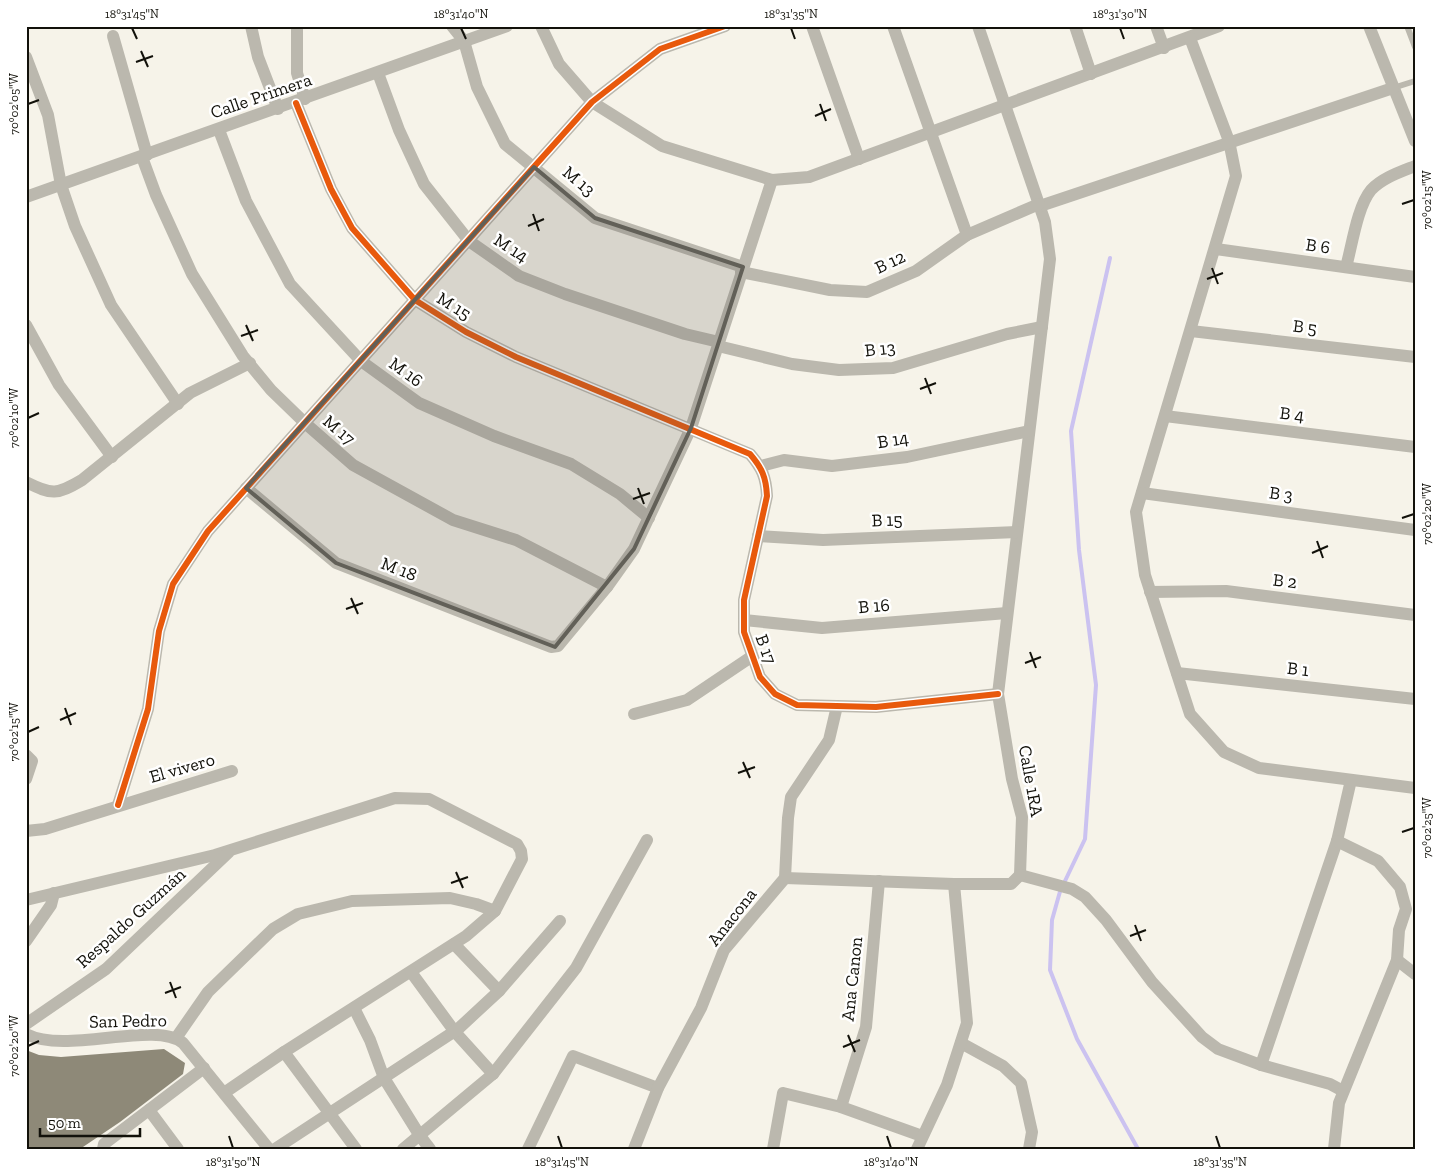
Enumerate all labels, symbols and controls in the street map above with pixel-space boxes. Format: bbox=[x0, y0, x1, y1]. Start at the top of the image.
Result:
text: 18°31'45"N bbox=[105, 7, 159, 21]
text: 18°31'40"N bbox=[434, 7, 488, 21]
text: 18°31'35"N bbox=[764, 7, 818, 21]
text: 18°31'30"N bbox=[1093, 7, 1147, 21]
street label: Calle Primera bbox=[207, 68, 315, 124]
text: 70°02'05"W bbox=[7, 73, 21, 135]
street label: M 13 bbox=[558, 161, 600, 201]
text: 70°02'15"W bbox=[1420, 170, 1434, 230]
street label: M 14 bbox=[490, 229, 533, 267]
street label: B 6 bbox=[1304, 233, 1332, 259]
street label: B 12 bbox=[871, 245, 909, 279]
street label: M 15 bbox=[433, 287, 475, 325]
street label: B 5 bbox=[1292, 315, 1318, 339]
street label: B 13 bbox=[864, 336, 897, 362]
street label: M 16 bbox=[385, 352, 427, 392]
text: 70°02'10"W bbox=[7, 387, 21, 448]
street label: B 4 bbox=[1278, 402, 1306, 426]
street label: M 17 bbox=[319, 410, 360, 450]
street label: B 14 bbox=[876, 427, 910, 453]
street label: B 3 bbox=[1268, 481, 1294, 507]
text: 70°02'20"W bbox=[1420, 482, 1434, 545]
street label: B 15 bbox=[871, 508, 903, 532]
street label: M 18 bbox=[378, 552, 420, 586]
street label: B 2 bbox=[1272, 569, 1298, 593]
street label: B 16 bbox=[857, 594, 891, 618]
street label: B 17 bbox=[751, 631, 782, 667]
street label: B 1 bbox=[1286, 657, 1310, 681]
text: 70°02'15"W bbox=[7, 702, 21, 762]
street label: Calle 1RA bbox=[1014, 744, 1048, 819]
street label: El vivero bbox=[147, 748, 217, 788]
text: 70°02'25"W bbox=[1420, 797, 1434, 858]
street label: Respaldo Guzmán bbox=[72, 863, 191, 973]
street label: Anacona bbox=[703, 883, 762, 950]
street label: Ana Canon bbox=[837, 935, 867, 1022]
street label: San Pedro bbox=[89, 1009, 167, 1033]
text: 70°02'20"W bbox=[7, 1014, 21, 1077]
scale bar bbox=[40, 1105, 140, 1137]
text: 50 m bbox=[48, 1114, 81, 1132]
text: 18°31'50"N bbox=[206, 1155, 260, 1169]
text: 18°31'45"N bbox=[535, 1155, 589, 1169]
text: 18°31'40"N bbox=[864, 1155, 918, 1169]
text: 18°31'35"N bbox=[1193, 1155, 1247, 1169]

